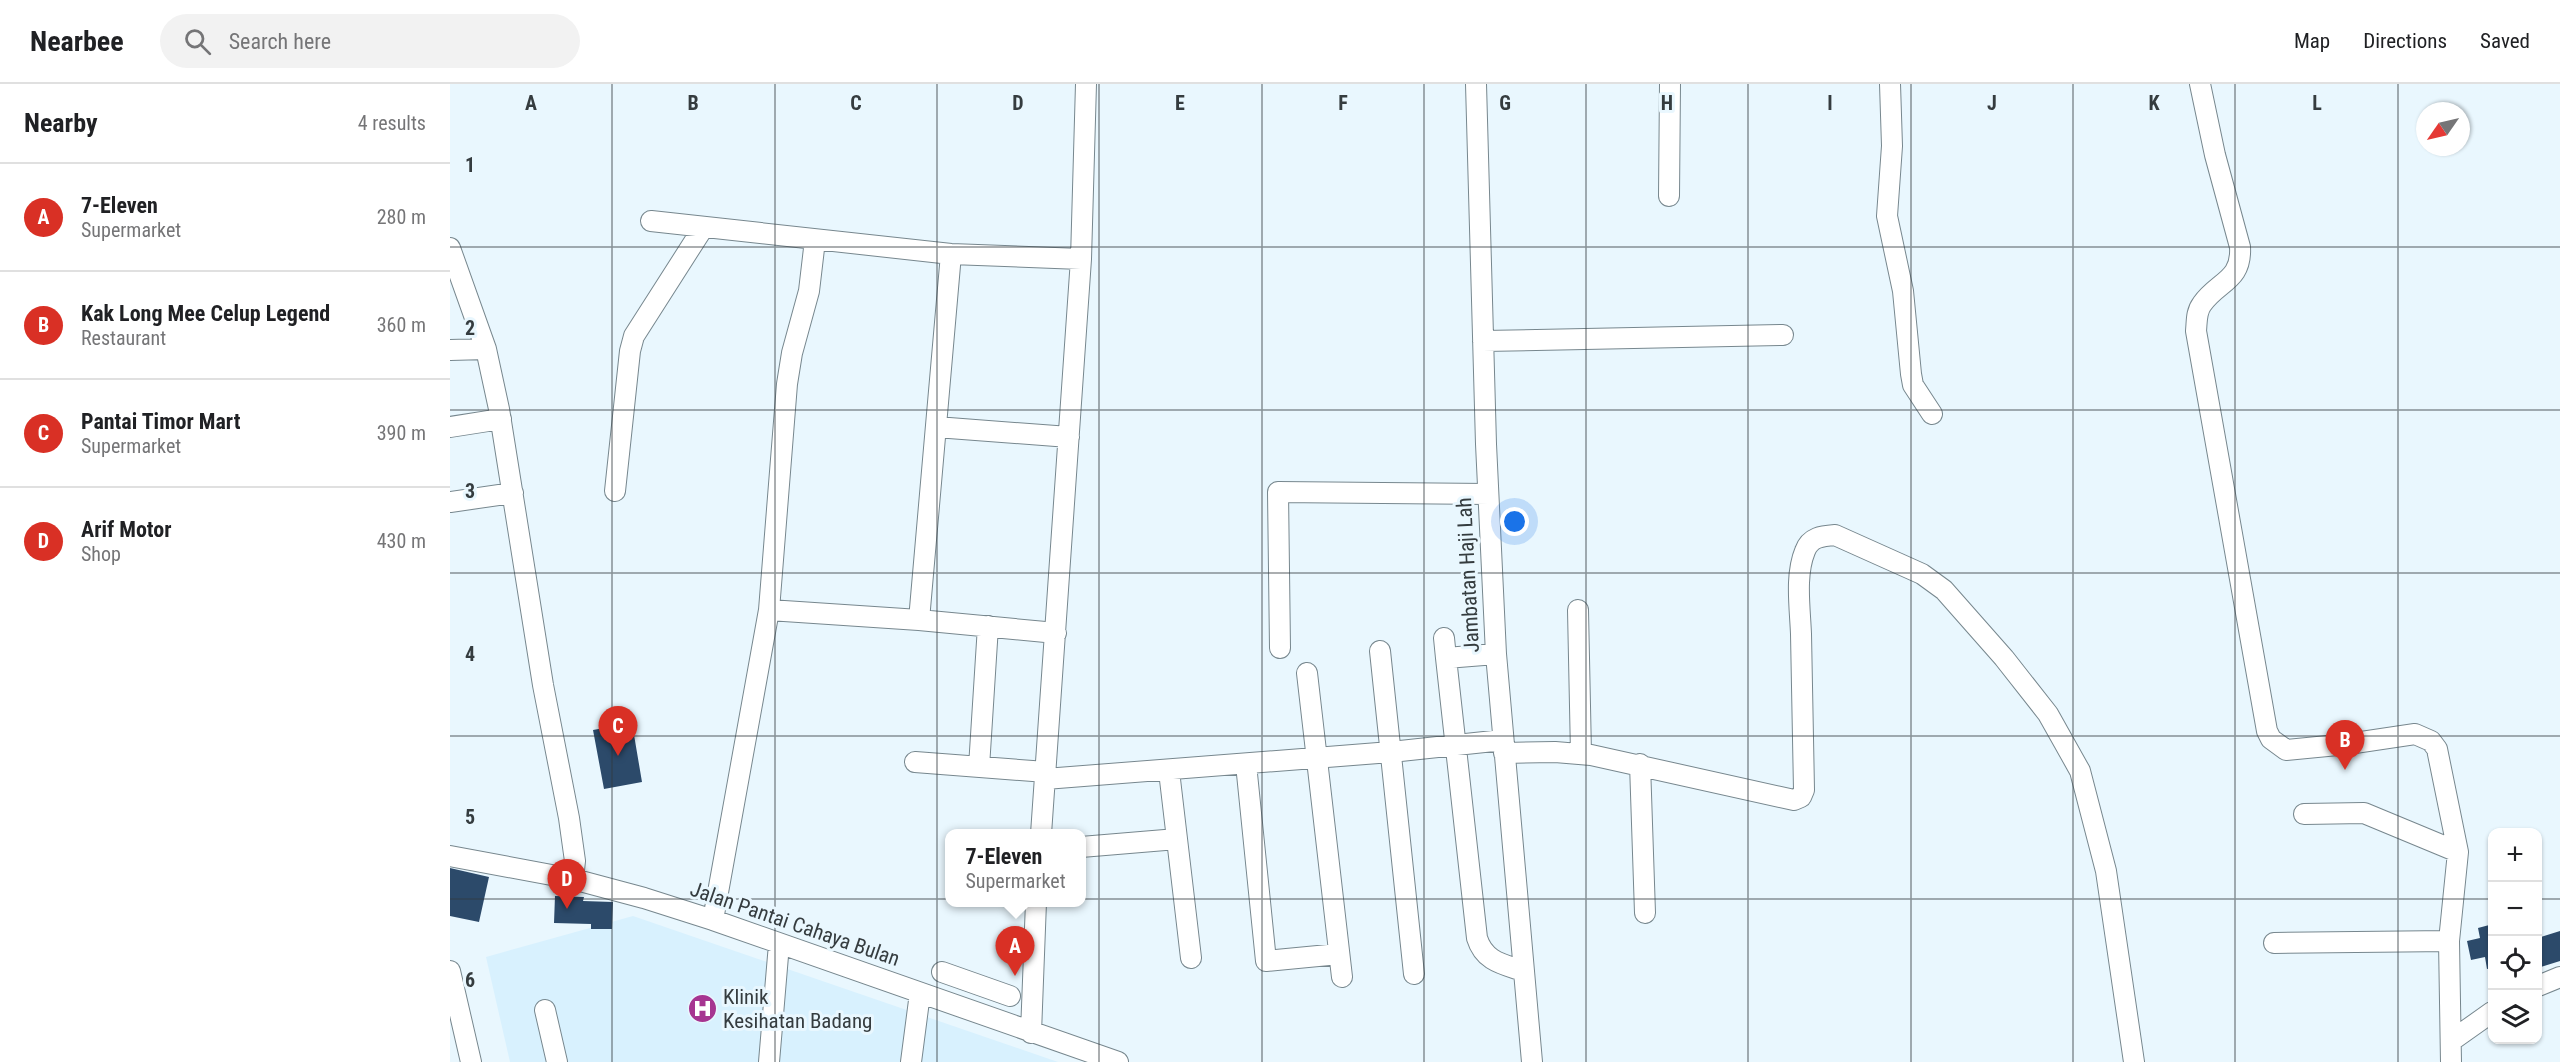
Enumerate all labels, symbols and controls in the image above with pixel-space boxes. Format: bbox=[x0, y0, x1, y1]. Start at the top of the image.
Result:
search box bbox=[160, 14, 580, 68]
text: Nearbee bbox=[30, 25, 124, 58]
icon: search bbox=[181, 25, 214, 58]
text: Search here bbox=[229, 29, 331, 54]
text: Map bbox=[2294, 29, 2330, 53]
text: Directions bbox=[2363, 29, 2447, 53]
text: Saved bbox=[2480, 29, 2530, 53]
text: A bbox=[525, 91, 537, 115]
text: B bbox=[687, 91, 699, 115]
text: C bbox=[850, 91, 862, 115]
text: D bbox=[1012, 91, 1024, 115]
text: E bbox=[1175, 91, 1185, 115]
text: F bbox=[1338, 91, 1348, 115]
text: G bbox=[1499, 91, 1511, 115]
text: H bbox=[1661, 91, 1673, 115]
text: I bbox=[1827, 91, 1833, 115]
text: J bbox=[1987, 91, 1997, 115]
text: K bbox=[2148, 91, 2160, 115]
text: L bbox=[2312, 91, 2322, 115]
north arrow bbox=[2416, 102, 2470, 156]
text: Nearby bbox=[24, 108, 98, 138]
text: 4 results bbox=[358, 111, 426, 135]
text: 1 bbox=[465, 153, 475, 177]
text: 7-Eleven bbox=[81, 193, 158, 218]
text: A bbox=[38, 205, 49, 229]
text: 280 m bbox=[377, 205, 426, 229]
text: Supermarket bbox=[81, 218, 181, 242]
text: Kak Long Mee Celup Legend bbox=[81, 301, 330, 326]
text: B bbox=[38, 313, 49, 337]
text: 360 m bbox=[377, 313, 426, 337]
text: 2 bbox=[465, 316, 475, 340]
text: Restaurant bbox=[81, 326, 166, 350]
text: Pantai Timor Mart bbox=[81, 409, 240, 434]
text: C bbox=[38, 421, 49, 445]
text: 390 m bbox=[377, 421, 426, 445]
text: Supermarket bbox=[81, 434, 181, 458]
text: 3 bbox=[465, 479, 475, 503]
street label: Jambatan Haji Lah bbox=[1452, 497, 1484, 653]
your location bbox=[1500, 507, 1529, 536]
text: Arif Motor bbox=[81, 517, 172, 542]
text: D bbox=[38, 529, 49, 553]
text: 430 m bbox=[377, 529, 426, 553]
text: Shop bbox=[81, 542, 121, 566]
text: 4 bbox=[465, 642, 475, 666]
pin: C bbox=[598, 706, 638, 756]
pin: B bbox=[2326, 720, 2364, 770]
text: 5 bbox=[465, 805, 475, 829]
map controls bbox=[2488, 828, 2542, 1044]
button: + bbox=[2488, 828, 2542, 882]
popup bbox=[945, 829, 1086, 907]
text: 7-Eleven bbox=[965, 844, 1042, 869]
pin: D bbox=[548, 860, 586, 909]
text: Supermarket bbox=[965, 869, 1066, 893]
street label: Jalan Pantai Cahaya Bulan bbox=[687, 877, 903, 971]
button: − bbox=[2488, 882, 2542, 936]
pin: A bbox=[996, 926, 1034, 976]
button: locate bbox=[2488, 936, 2542, 990]
text: 6 bbox=[465, 968, 475, 992]
place label: Klinik Kesihatan Badang bbox=[723, 985, 872, 1033]
button: layers bbox=[2488, 990, 2542, 1044]
hospital icon: Klinik Kesihatan Badang bbox=[686, 993, 718, 1025]

